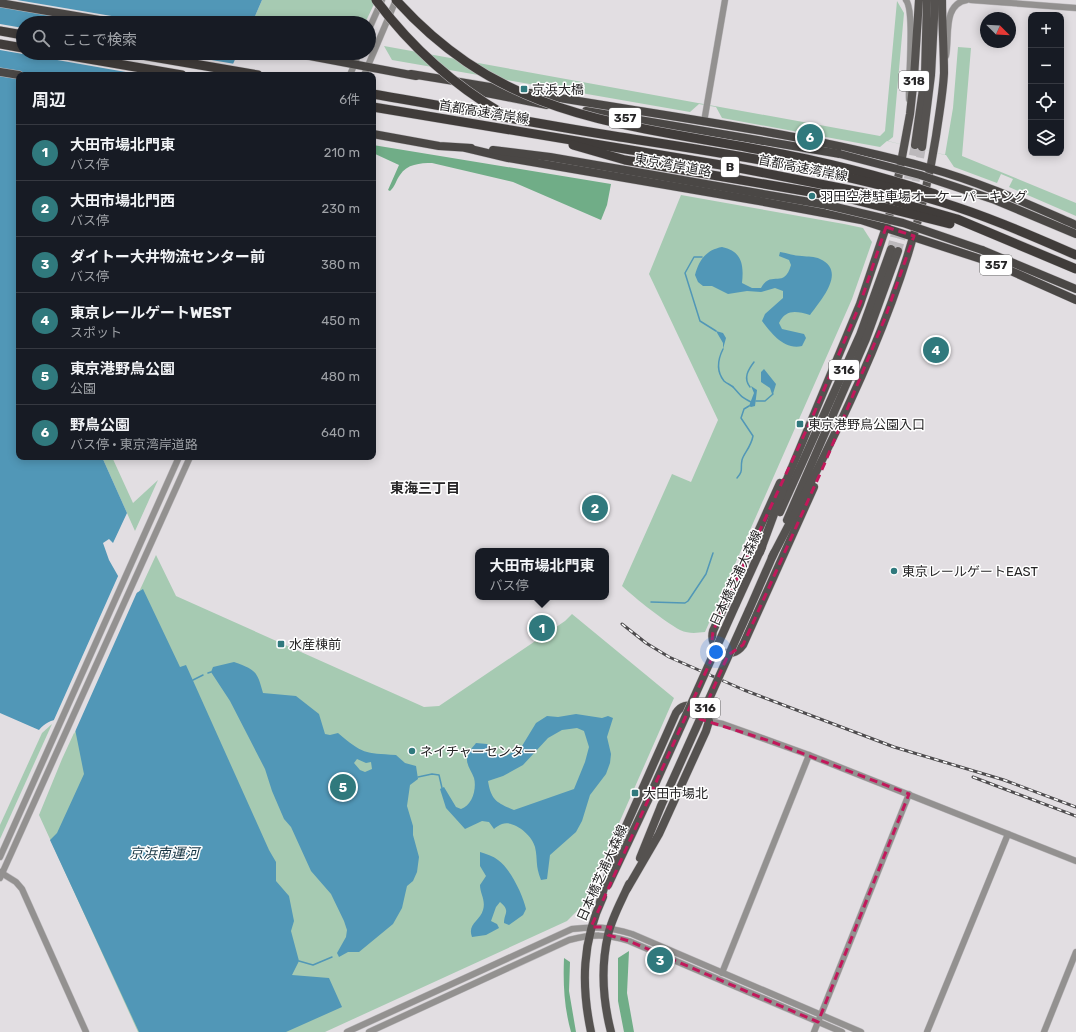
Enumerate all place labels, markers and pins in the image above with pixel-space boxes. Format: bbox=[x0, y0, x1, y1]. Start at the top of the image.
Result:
place label: 京浜大橋 bbox=[532, 82, 584, 97]
marker: 京浜大橋 bbox=[519, 84, 529, 94]
pin: 6 bbox=[797, 122, 823, 152]
place label: 羽田空港駐車場オーケーパーキング bbox=[820, 189, 1027, 204]
marker: 羽田空港駐車場オーケーパーキング bbox=[807, 191, 817, 201]
pin: 4 bbox=[923, 335, 949, 365]
place label: 東京港野鳥公園入口 bbox=[808, 417, 925, 432]
marker: 東京港野鳥公園入口 bbox=[795, 419, 805, 429]
pin: 2 bbox=[582, 493, 608, 523]
place label: 東京レールゲートEAST bbox=[902, 564, 1038, 579]
marker: 東京レールゲートEAST bbox=[889, 566, 899, 576]
pin: 1 bbox=[529, 613, 555, 643]
place label: 水産棟前 bbox=[289, 637, 341, 652]
marker: 水産棟前 bbox=[276, 639, 286, 649]
place label: ネイチャーセンター bbox=[420, 744, 537, 759]
marker: ネイチャーセンター bbox=[407, 746, 417, 756]
pin: 5 bbox=[330, 772, 356, 802]
place label: 大田市場北 bbox=[643, 786, 708, 801]
marker: 大田市場北 bbox=[630, 788, 640, 798]
pin: 3 bbox=[647, 945, 673, 975]

